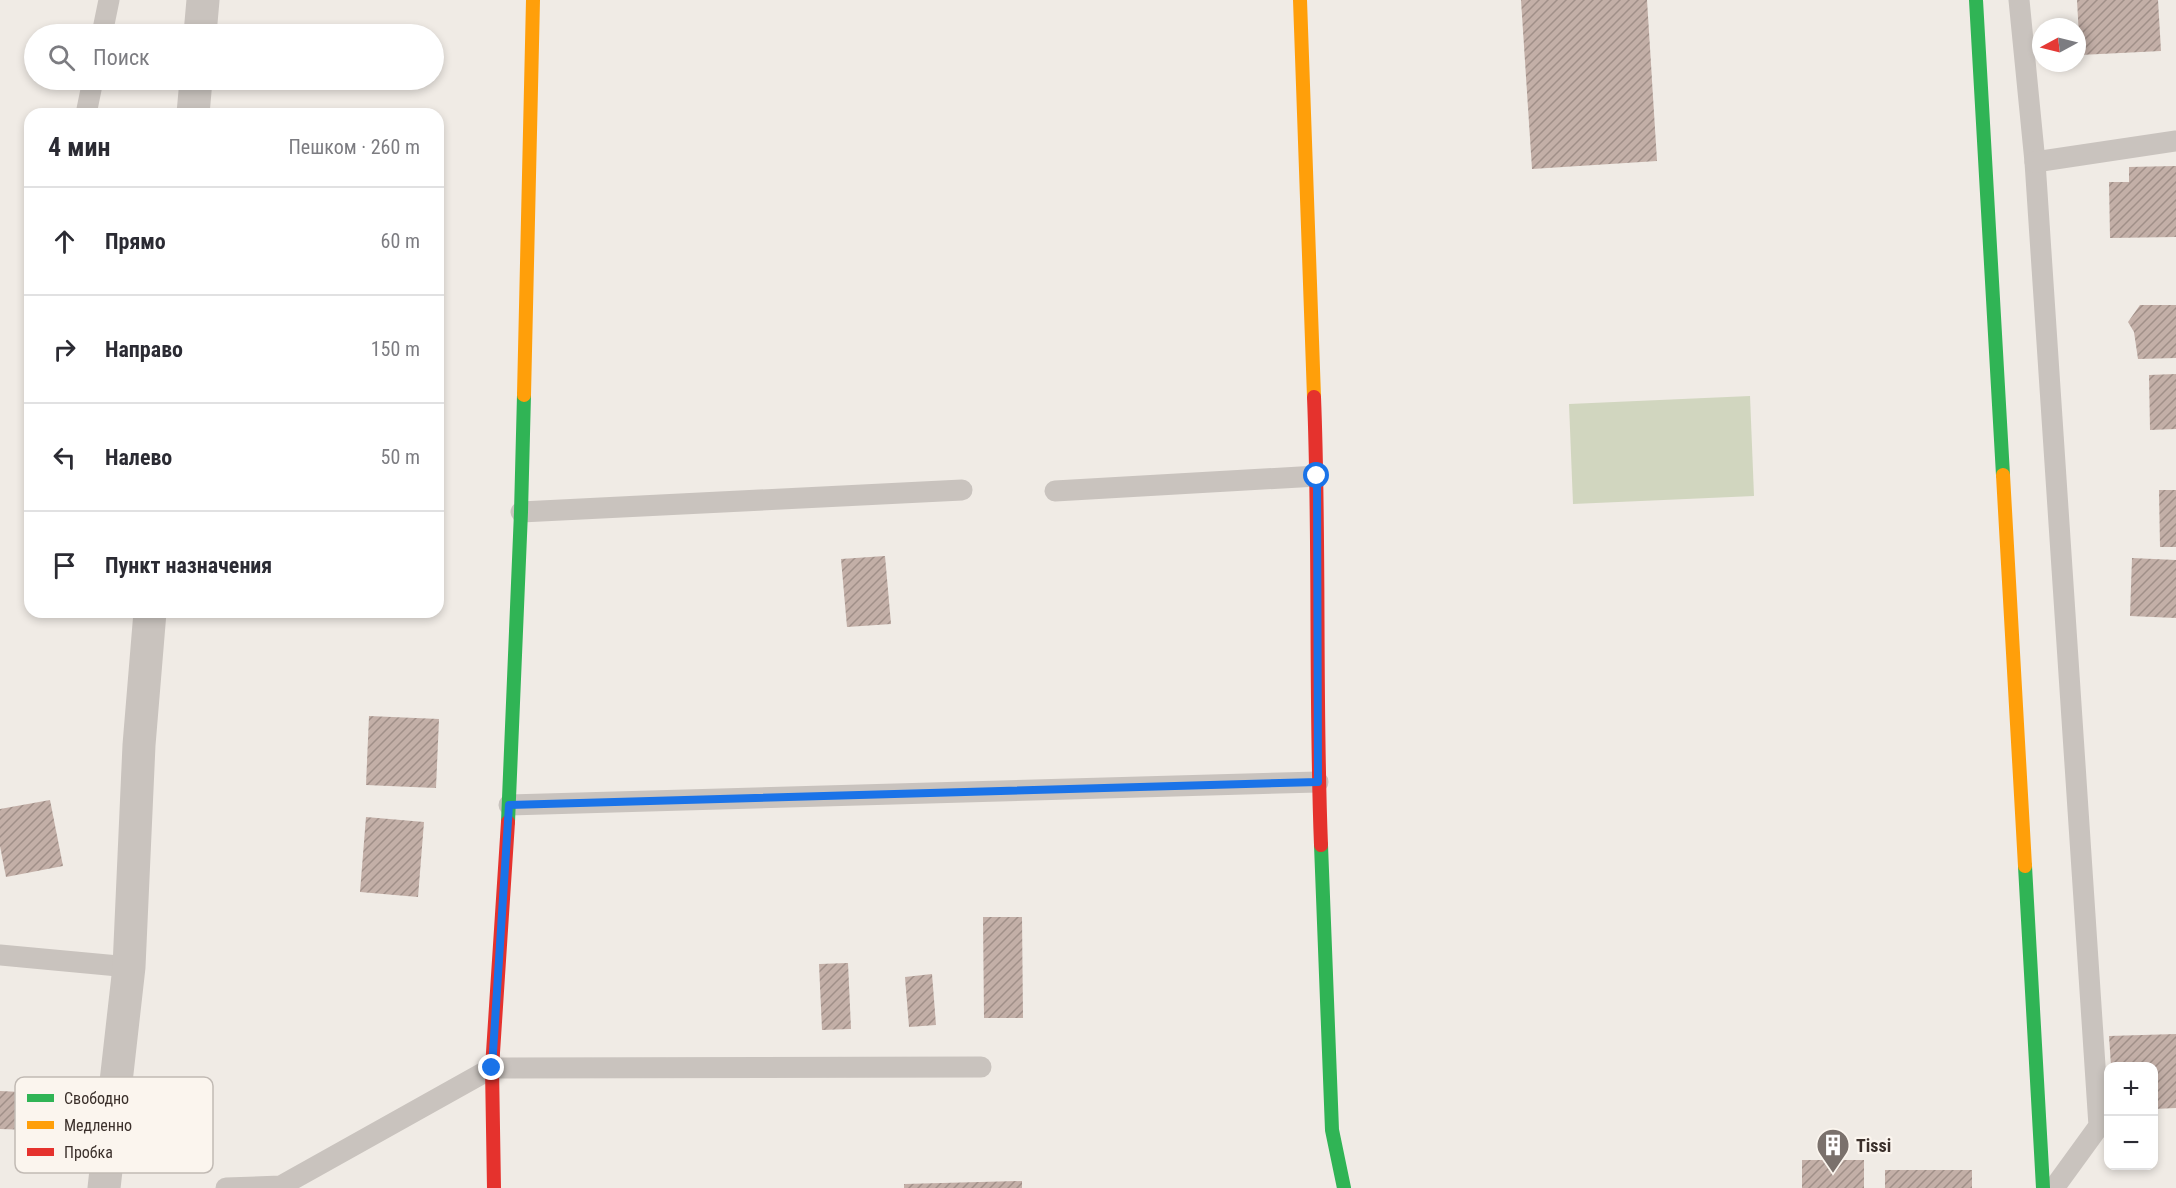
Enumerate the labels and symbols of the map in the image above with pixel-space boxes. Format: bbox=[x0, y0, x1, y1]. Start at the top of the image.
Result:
north arrow bbox=[2032, 18, 2086, 72]
route start bbox=[1303, 462, 1329, 488]
route end bbox=[478, 1054, 504, 1080]
legend bbox=[15, 1077, 213, 1173]
text: Свободно bbox=[64, 1089, 129, 1108]
text: Медленно bbox=[64, 1116, 132, 1135]
building icon: Tissi bbox=[1815, 1127, 1851, 1174]
place label: Tissi bbox=[1856, 1135, 1891, 1156]
text: Пробка bbox=[64, 1143, 113, 1162]

